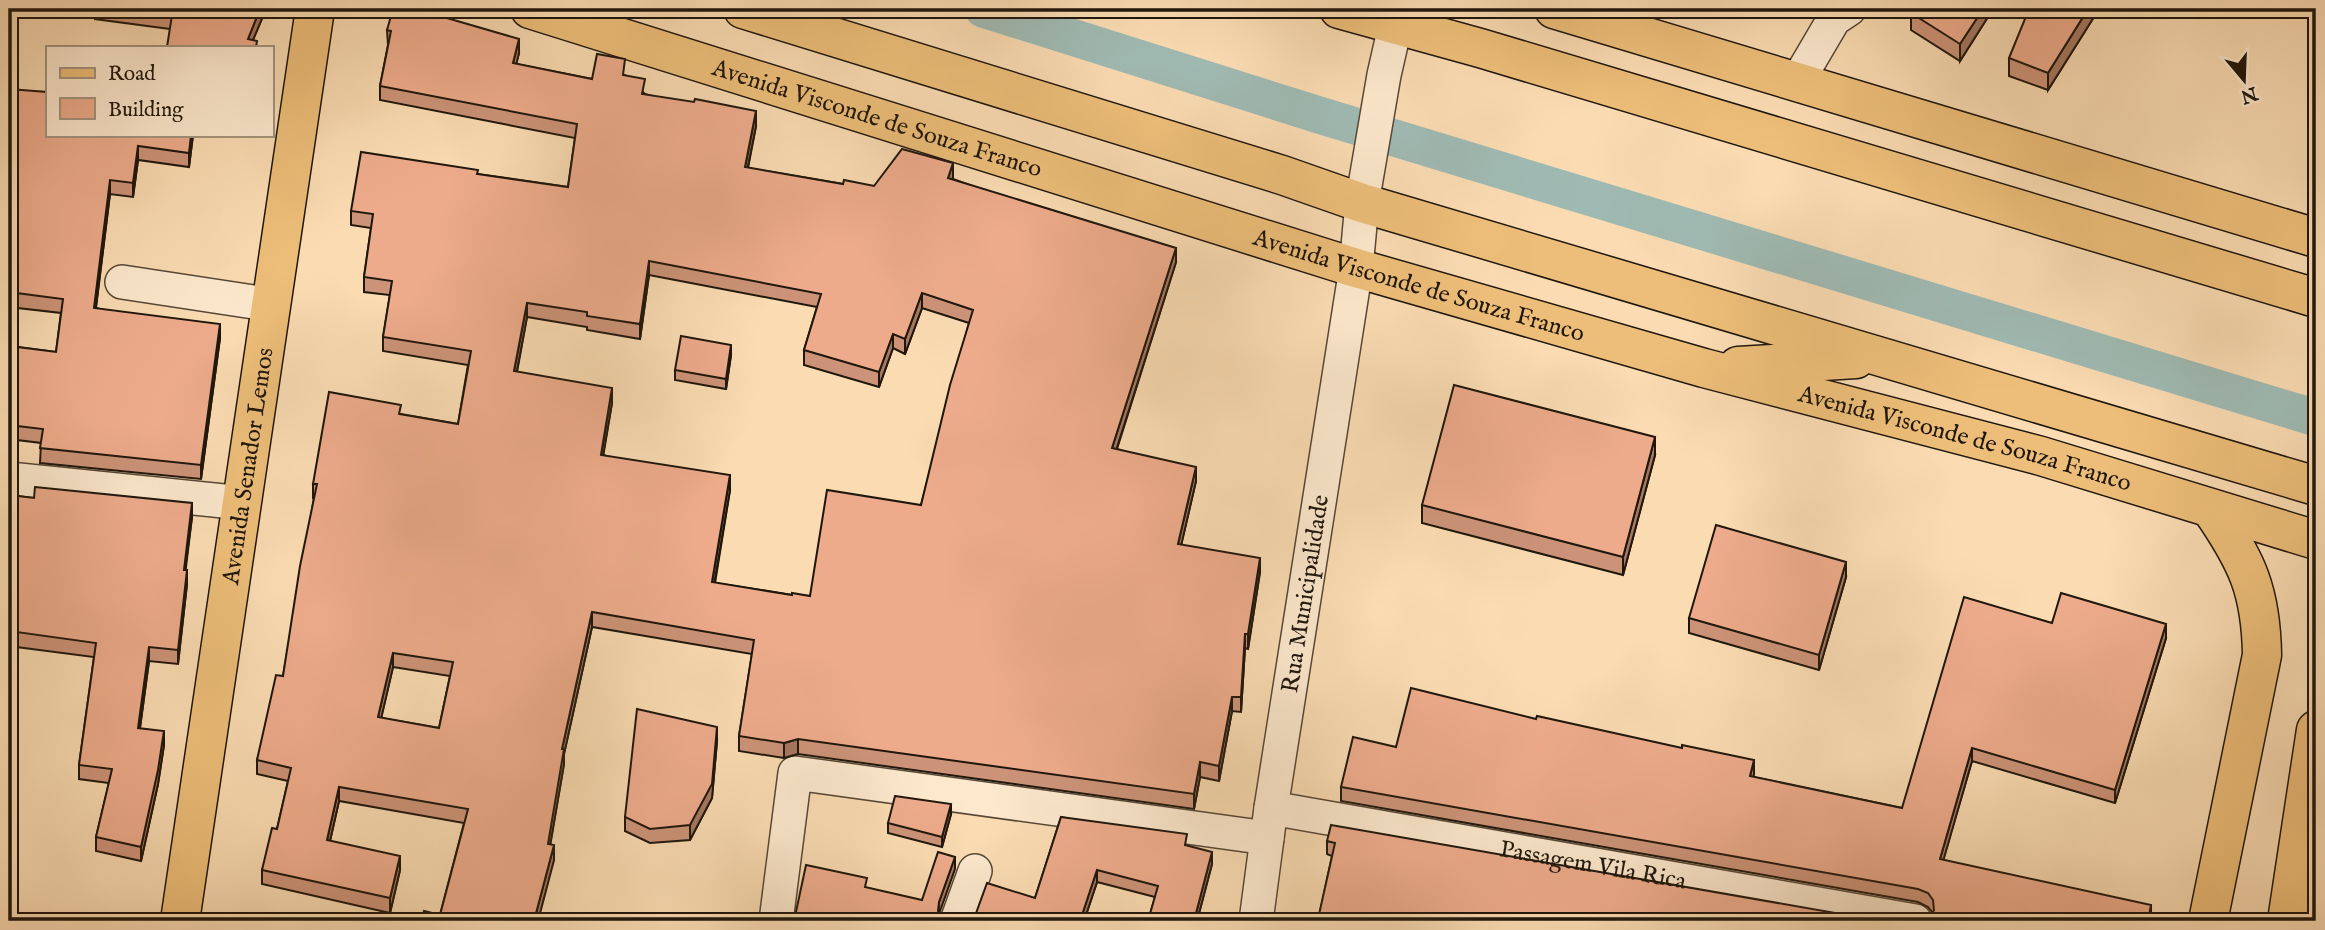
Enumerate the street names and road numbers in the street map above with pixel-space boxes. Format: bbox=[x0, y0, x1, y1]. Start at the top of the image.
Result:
street label: Avenida Visconde de Souza Franco bbox=[707, 53, 1046, 186]
street label: Avenida Visconde de Souza Franco bbox=[1248, 222, 1588, 350]
street label: Avenida Senador Lemos bbox=[216, 346, 282, 588]
street label: Avenida Visconde de Souza Franco bbox=[1794, 379, 2135, 500]
street label: Rua Municipalidade bbox=[1275, 493, 1337, 695]
street label: Passagem Vila Rica bbox=[1497, 834, 1689, 898]

